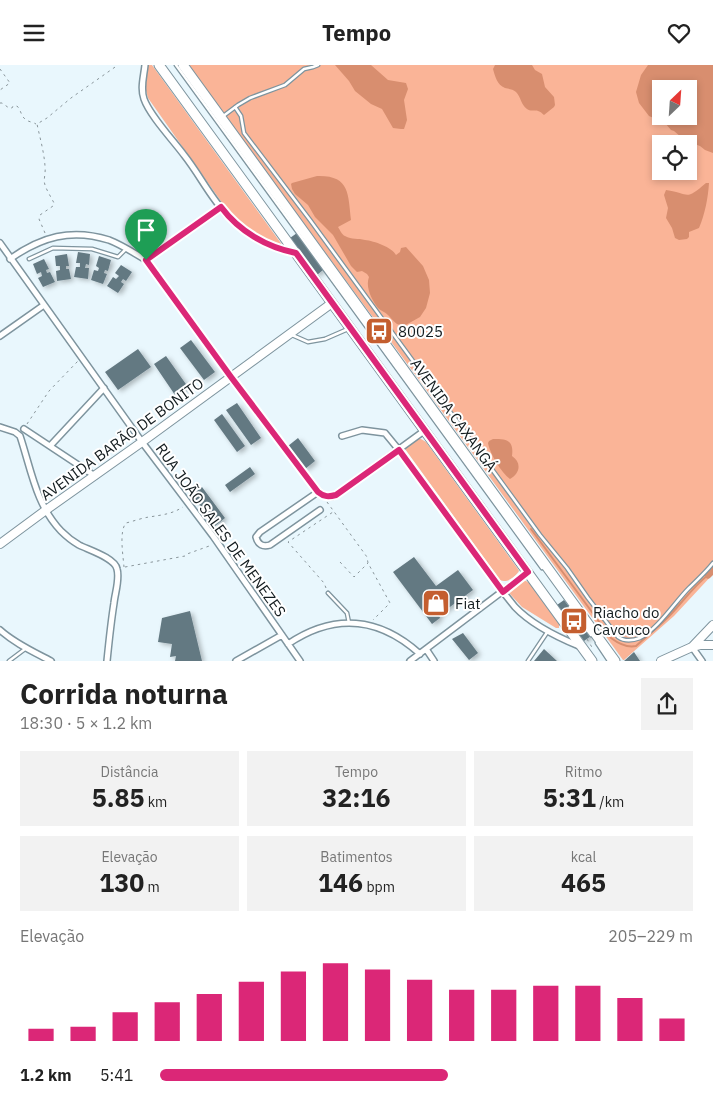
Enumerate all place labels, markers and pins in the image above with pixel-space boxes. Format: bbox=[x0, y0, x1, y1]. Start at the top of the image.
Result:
pin bbox=[125, 209, 167, 260]
bus stop icon: 80025 bbox=[364, 316, 394, 346]
place label: 80025 bbox=[398, 322, 443, 341]
shop icon: Fiat bbox=[421, 588, 451, 618]
place label: Fiat bbox=[455, 594, 480, 613]
place label: Riacho do Cavouco bbox=[593, 603, 659, 639]
bus stop icon: Riacho do Cavouco bbox=[559, 606, 589, 636]

